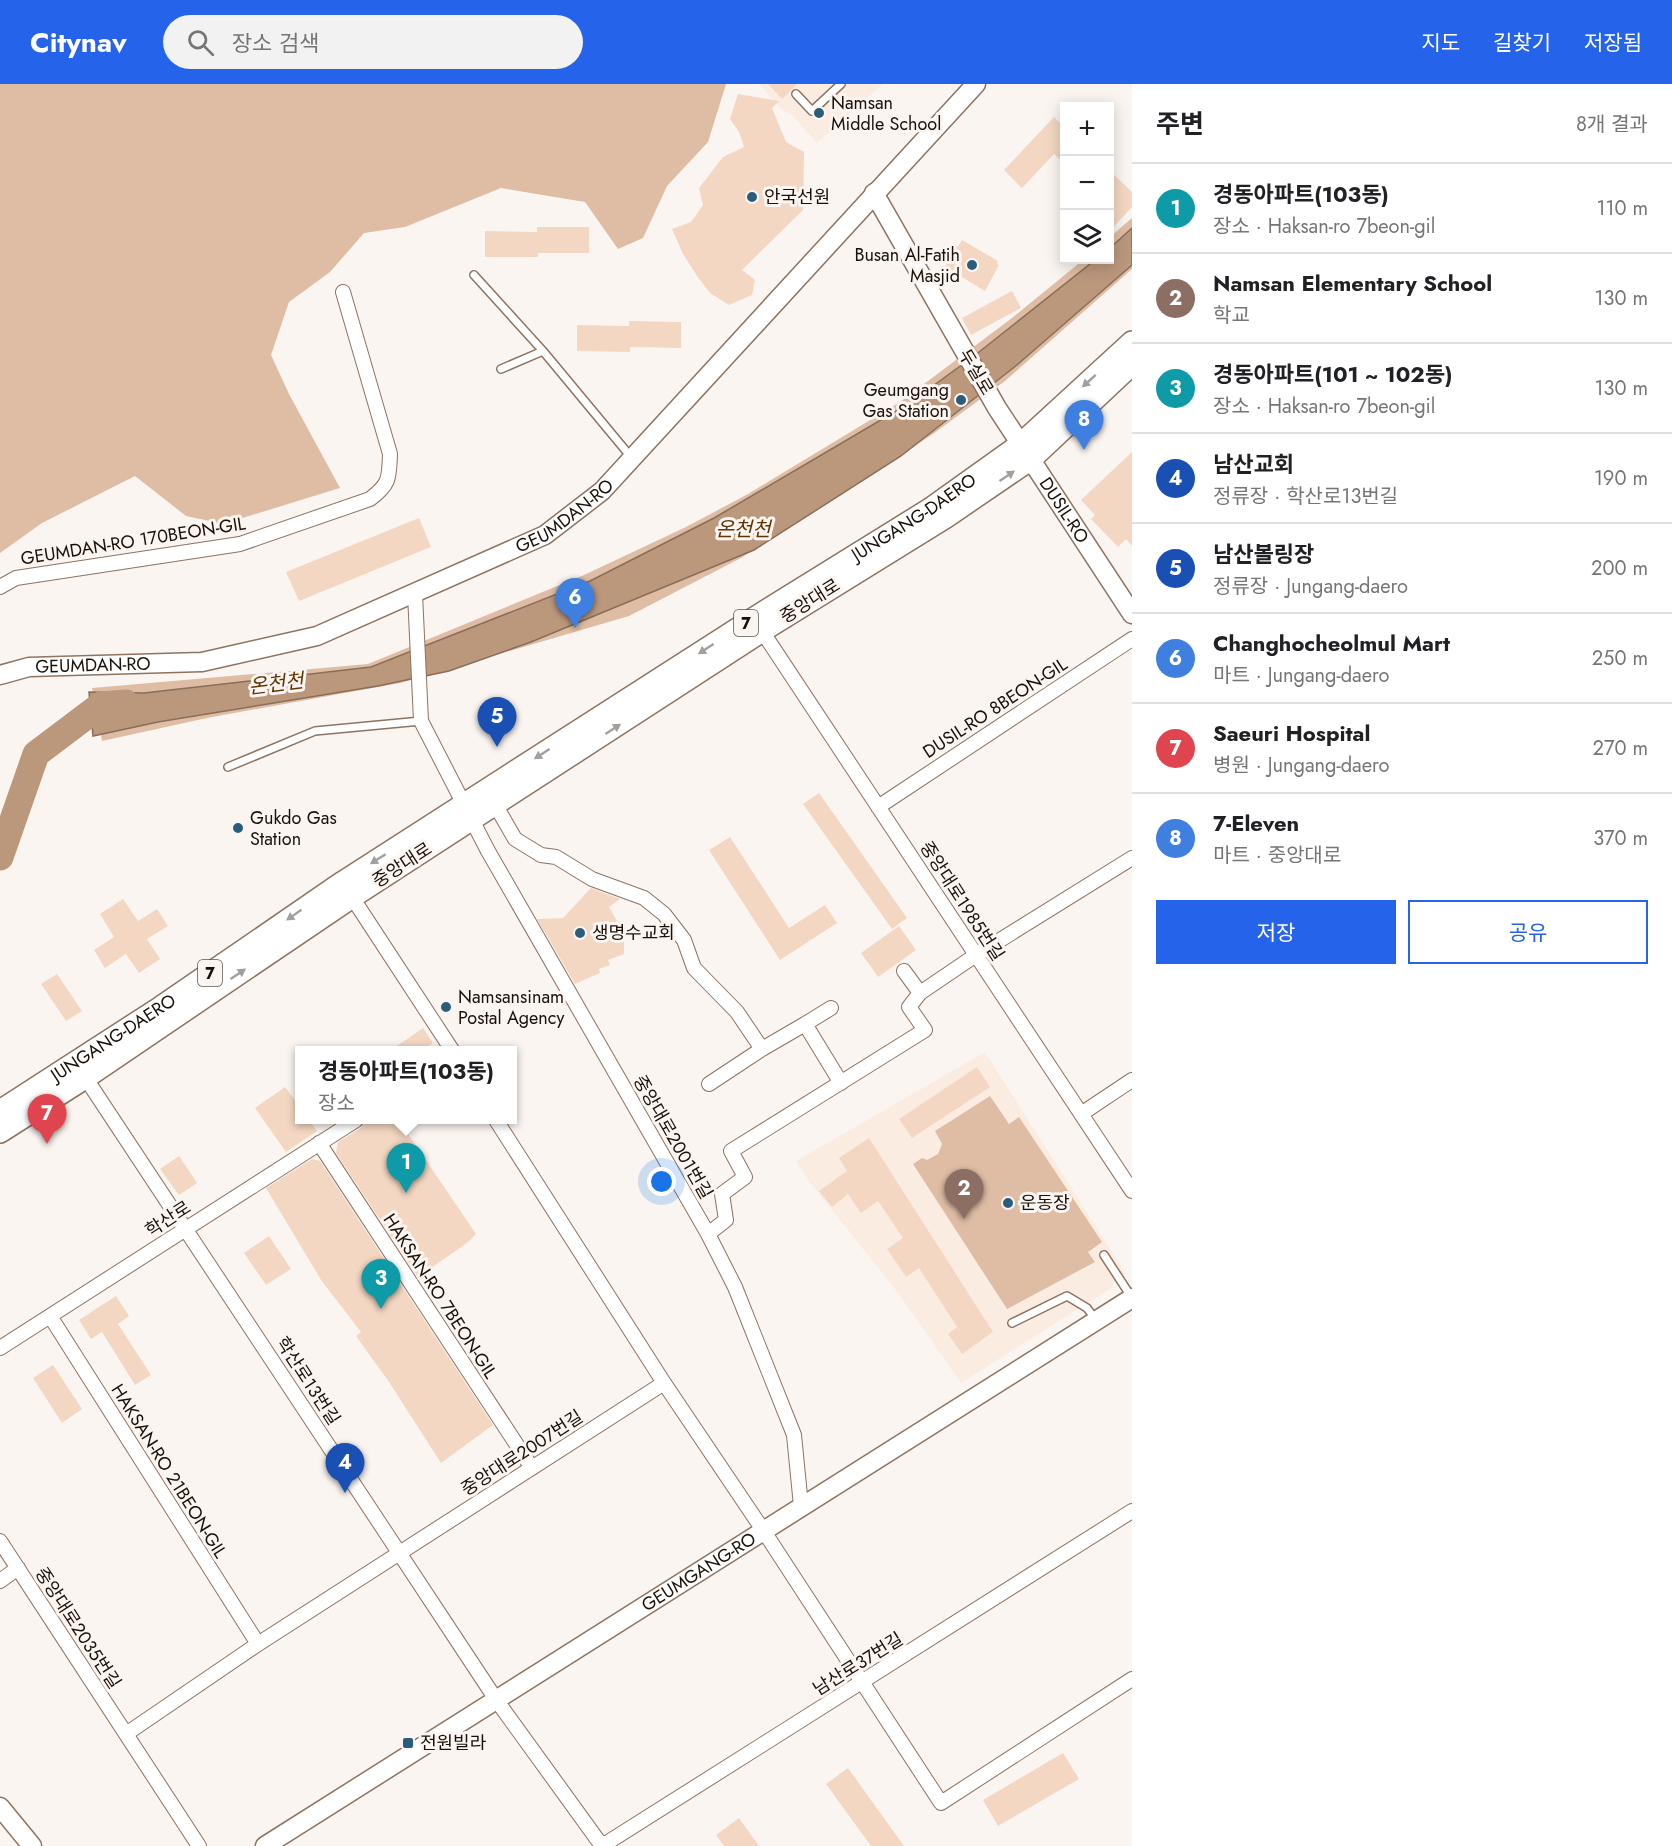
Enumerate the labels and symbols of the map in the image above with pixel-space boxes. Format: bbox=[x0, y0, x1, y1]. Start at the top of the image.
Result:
place label: Namsan Middle School bbox=[831, 90, 941, 137]
marker: Namsan Middle School bbox=[812, 106, 826, 120]
place label: 안국선원 bbox=[764, 184, 830, 210]
marker: 안국선원 bbox=[745, 190, 759, 204]
place label: Busan Al-Fatih Masjid bbox=[854, 242, 960, 289]
marker: Busan Al-Fatih Masjid bbox=[965, 258, 979, 272]
street label: 두실로 bbox=[952, 344, 1000, 400]
one-way arrow bbox=[1082, 374, 1097, 387]
place label: Geumgang Gas Station bbox=[863, 377, 949, 424]
marker: Geumgang Gas Station bbox=[954, 393, 968, 407]
pin: 8 bbox=[1064, 400, 1104, 450]
street label: JUNGANG-DAERO bbox=[845, 467, 982, 569]
one-way arrow bbox=[998, 470, 1014, 482]
street label: DUSIL-RO bbox=[1033, 472, 1095, 548]
street label: GEUMDAN-RO bbox=[511, 473, 620, 559]
street label: GEUMDAN-RO 170BEON-GIL bbox=[19, 510, 247, 572]
water label: 온천천 bbox=[715, 515, 773, 544]
street label: 중앙대로 bbox=[775, 572, 845, 630]
pin: 6 bbox=[556, 578, 594, 628]
road number: 7 bbox=[734, 610, 758, 636]
one-way arrow bbox=[698, 643, 714, 654]
street label: GEUMDAN-RO bbox=[35, 650, 151, 680]
street label: DUSIL-RO 8BEON-GIL bbox=[918, 651, 1072, 765]
water label: 온천천 bbox=[247, 666, 308, 702]
pin: 5 bbox=[478, 698, 516, 747]
one-way arrow bbox=[605, 724, 621, 735]
one-way arrow bbox=[534, 749, 551, 760]
place label: Gukdo Gas Station bbox=[250, 805, 337, 852]
marker: Gukdo Gas Station bbox=[231, 821, 245, 835]
street label: 중앙대로 bbox=[367, 836, 437, 894]
street label: 중앙대로1985번길 bbox=[914, 836, 1010, 966]
one-way arrow bbox=[370, 854, 386, 865]
one-way arrow bbox=[287, 909, 303, 921]
place label: 생명수교회 bbox=[592, 920, 675, 946]
marker: 생명수교회 bbox=[573, 926, 587, 940]
road number: 7 bbox=[198, 960, 222, 986]
one-way arrow bbox=[229, 969, 246, 980]
place label: Namsansinam Postal Agency bbox=[458, 984, 564, 1031]
street label: JUNGANG-DAERO bbox=[44, 987, 181, 1089]
marker: Namsansinam Postal Agency bbox=[439, 1000, 453, 1014]
street label: 중앙대로2001번길 bbox=[627, 1070, 719, 1204]
pin: 7 bbox=[28, 1094, 66, 1144]
pin: 1 bbox=[386, 1144, 426, 1193]
your location bbox=[647, 1167, 676, 1196]
pin: 2 bbox=[944, 1170, 984, 1219]
place label: 운동장 bbox=[1020, 1190, 1070, 1216]
street label: 학산로 bbox=[140, 1195, 196, 1243]
marker: 운동장 bbox=[1001, 1196, 1015, 1210]
street label: HAKSAN-RO 7BEON-GIL bbox=[377, 1208, 503, 1384]
pin: 3 bbox=[362, 1260, 400, 1309]
street label: 학산로13번길 bbox=[270, 1332, 346, 1430]
street label: HAKSAN-RO 21BEON-GIL bbox=[105, 1379, 233, 1563]
street label: 중앙대로2007번길 bbox=[456, 1404, 588, 1502]
pin: 4 bbox=[326, 1444, 364, 1493]
street label: GEUMGANG-RO bbox=[636, 1526, 761, 1618]
street label: 중앙대로2035번길 bbox=[29, 1562, 127, 1694]
street label: 남산로37번길 bbox=[808, 1626, 908, 1702]
place label: 전원빌라 bbox=[420, 1730, 487, 1756]
marker: 전원빌라 bbox=[401, 1736, 415, 1750]

